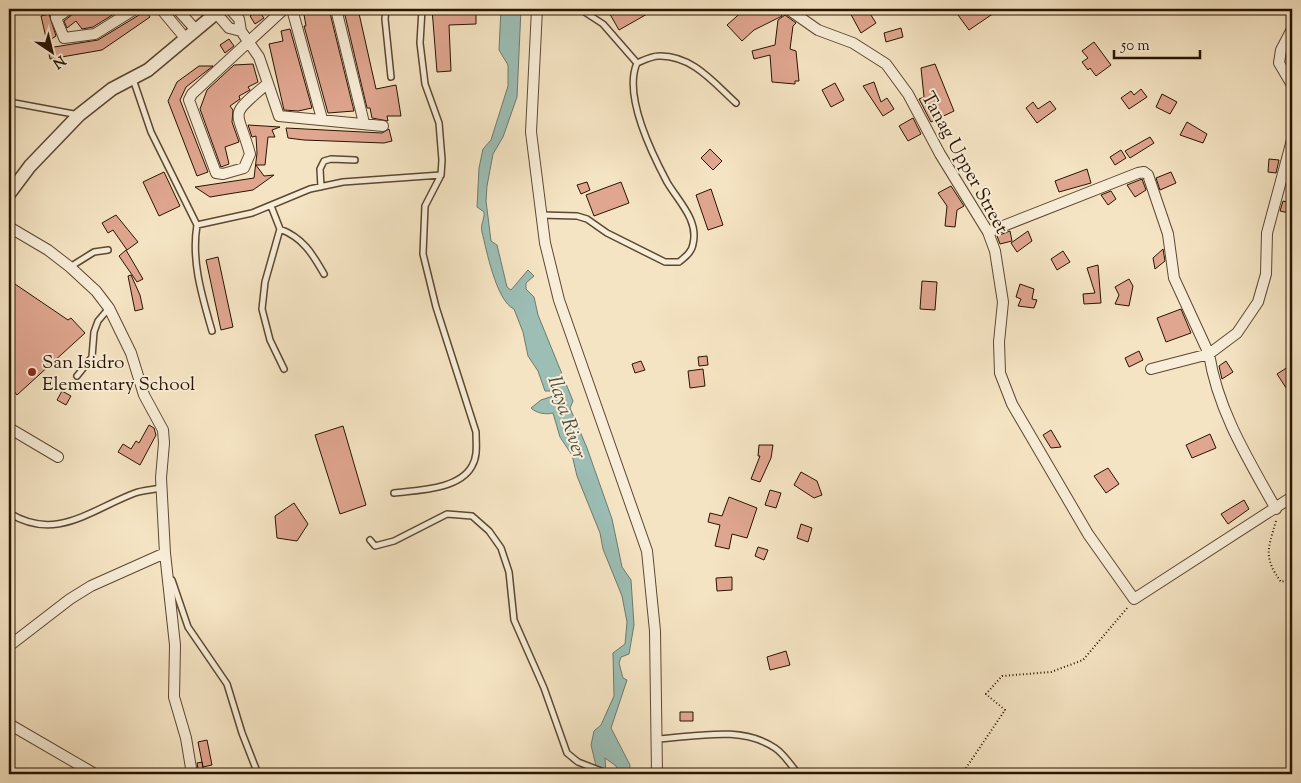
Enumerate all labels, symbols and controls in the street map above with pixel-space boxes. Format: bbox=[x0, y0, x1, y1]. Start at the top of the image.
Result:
north arrow bbox=[28, 28, 78, 78]
scale bar bbox=[1114, 28, 1200, 60]
text: 50 m bbox=[1120, 36, 1150, 57]
text: N bbox=[48, 50, 69, 72]
street label: Tanag Upper Street bbox=[913, 87, 1014, 240]
place label: San Isidro Elementary School bbox=[42, 350, 195, 399]
marker: San Isidro Elementary School bbox=[26, 366, 38, 378]
water label: Ilaya River bbox=[539, 373, 593, 463]

